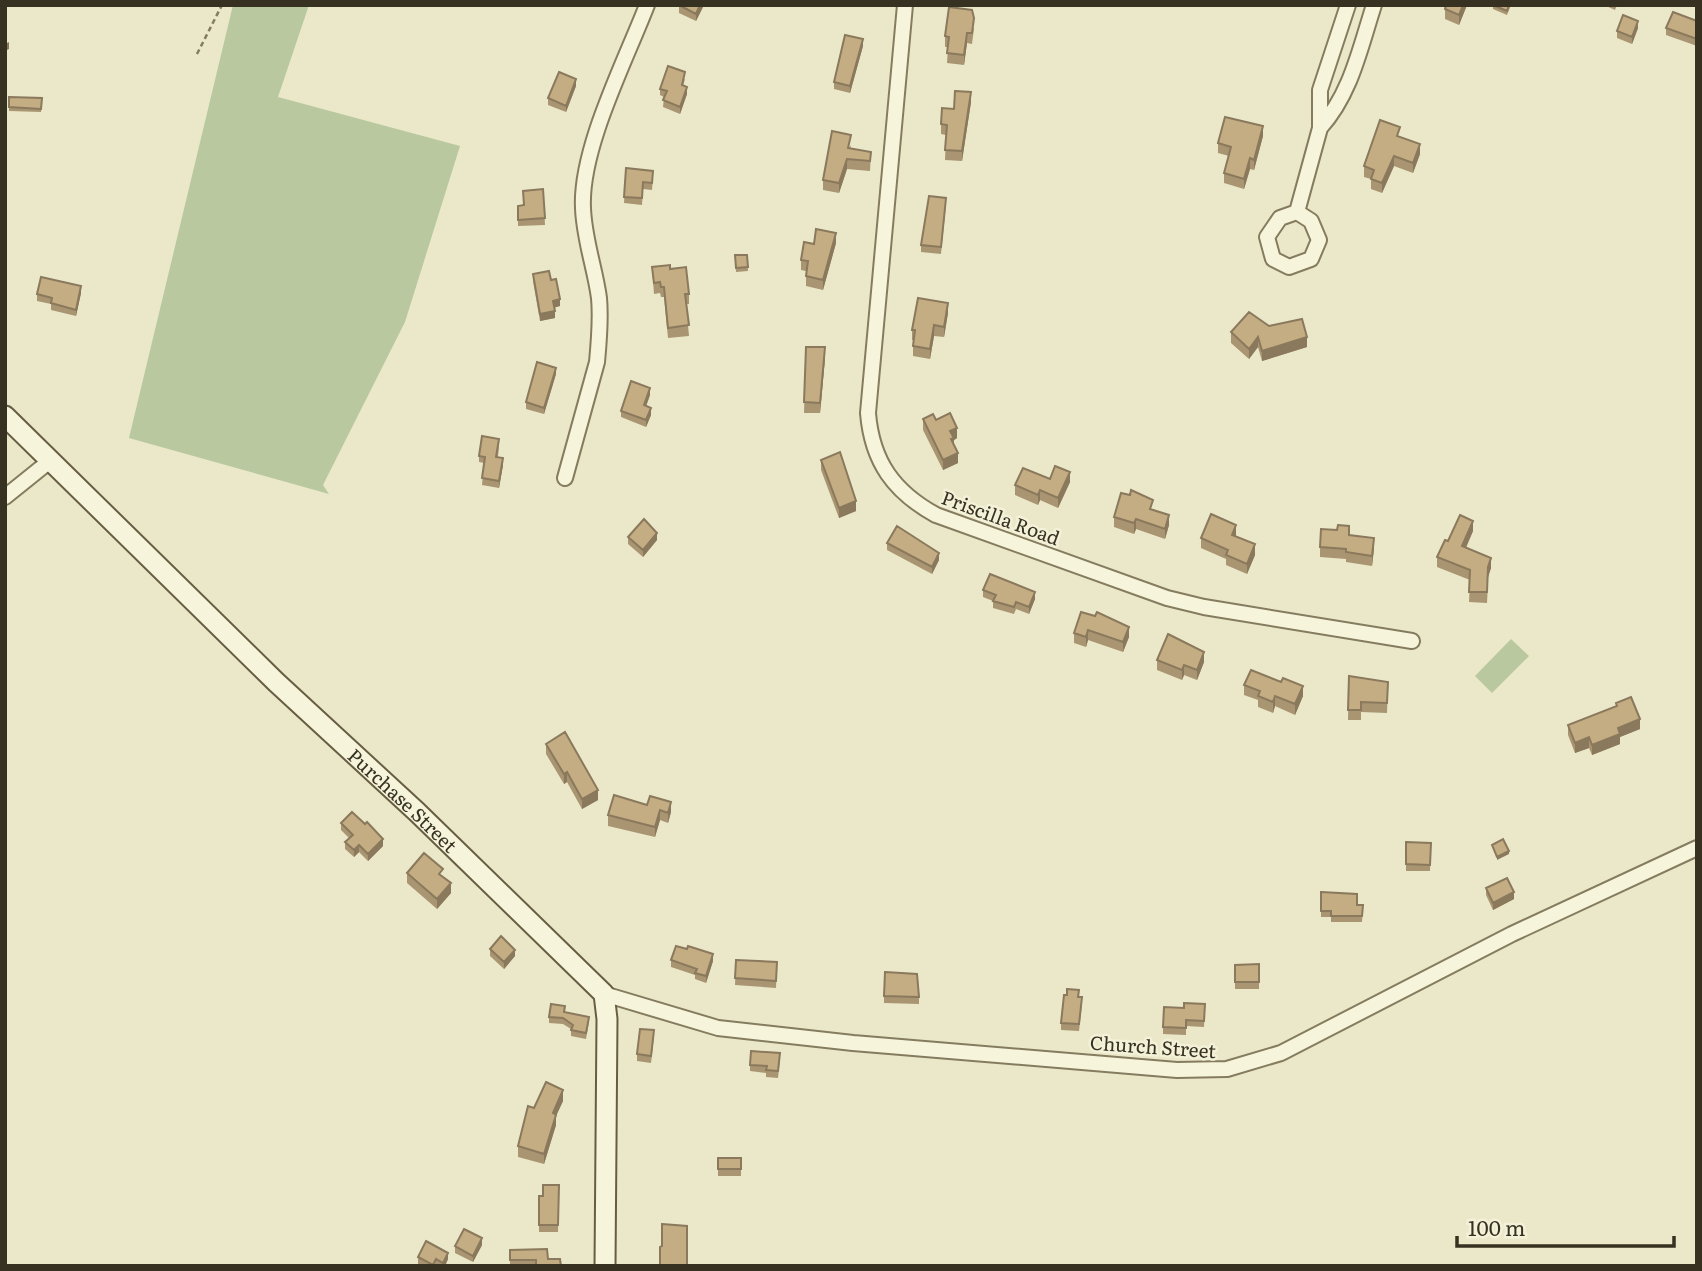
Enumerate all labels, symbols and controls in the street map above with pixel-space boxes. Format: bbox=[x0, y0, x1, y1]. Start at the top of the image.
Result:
street label: Priscilla Road bbox=[938, 483, 1064, 551]
street label: Purchase Street bbox=[342, 741, 464, 859]
street label: Church Street bbox=[1089, 1028, 1217, 1064]
scale bar bbox=[1457, 1204, 1674, 1248]
text: 100 m bbox=[1468, 1211, 1525, 1242]

